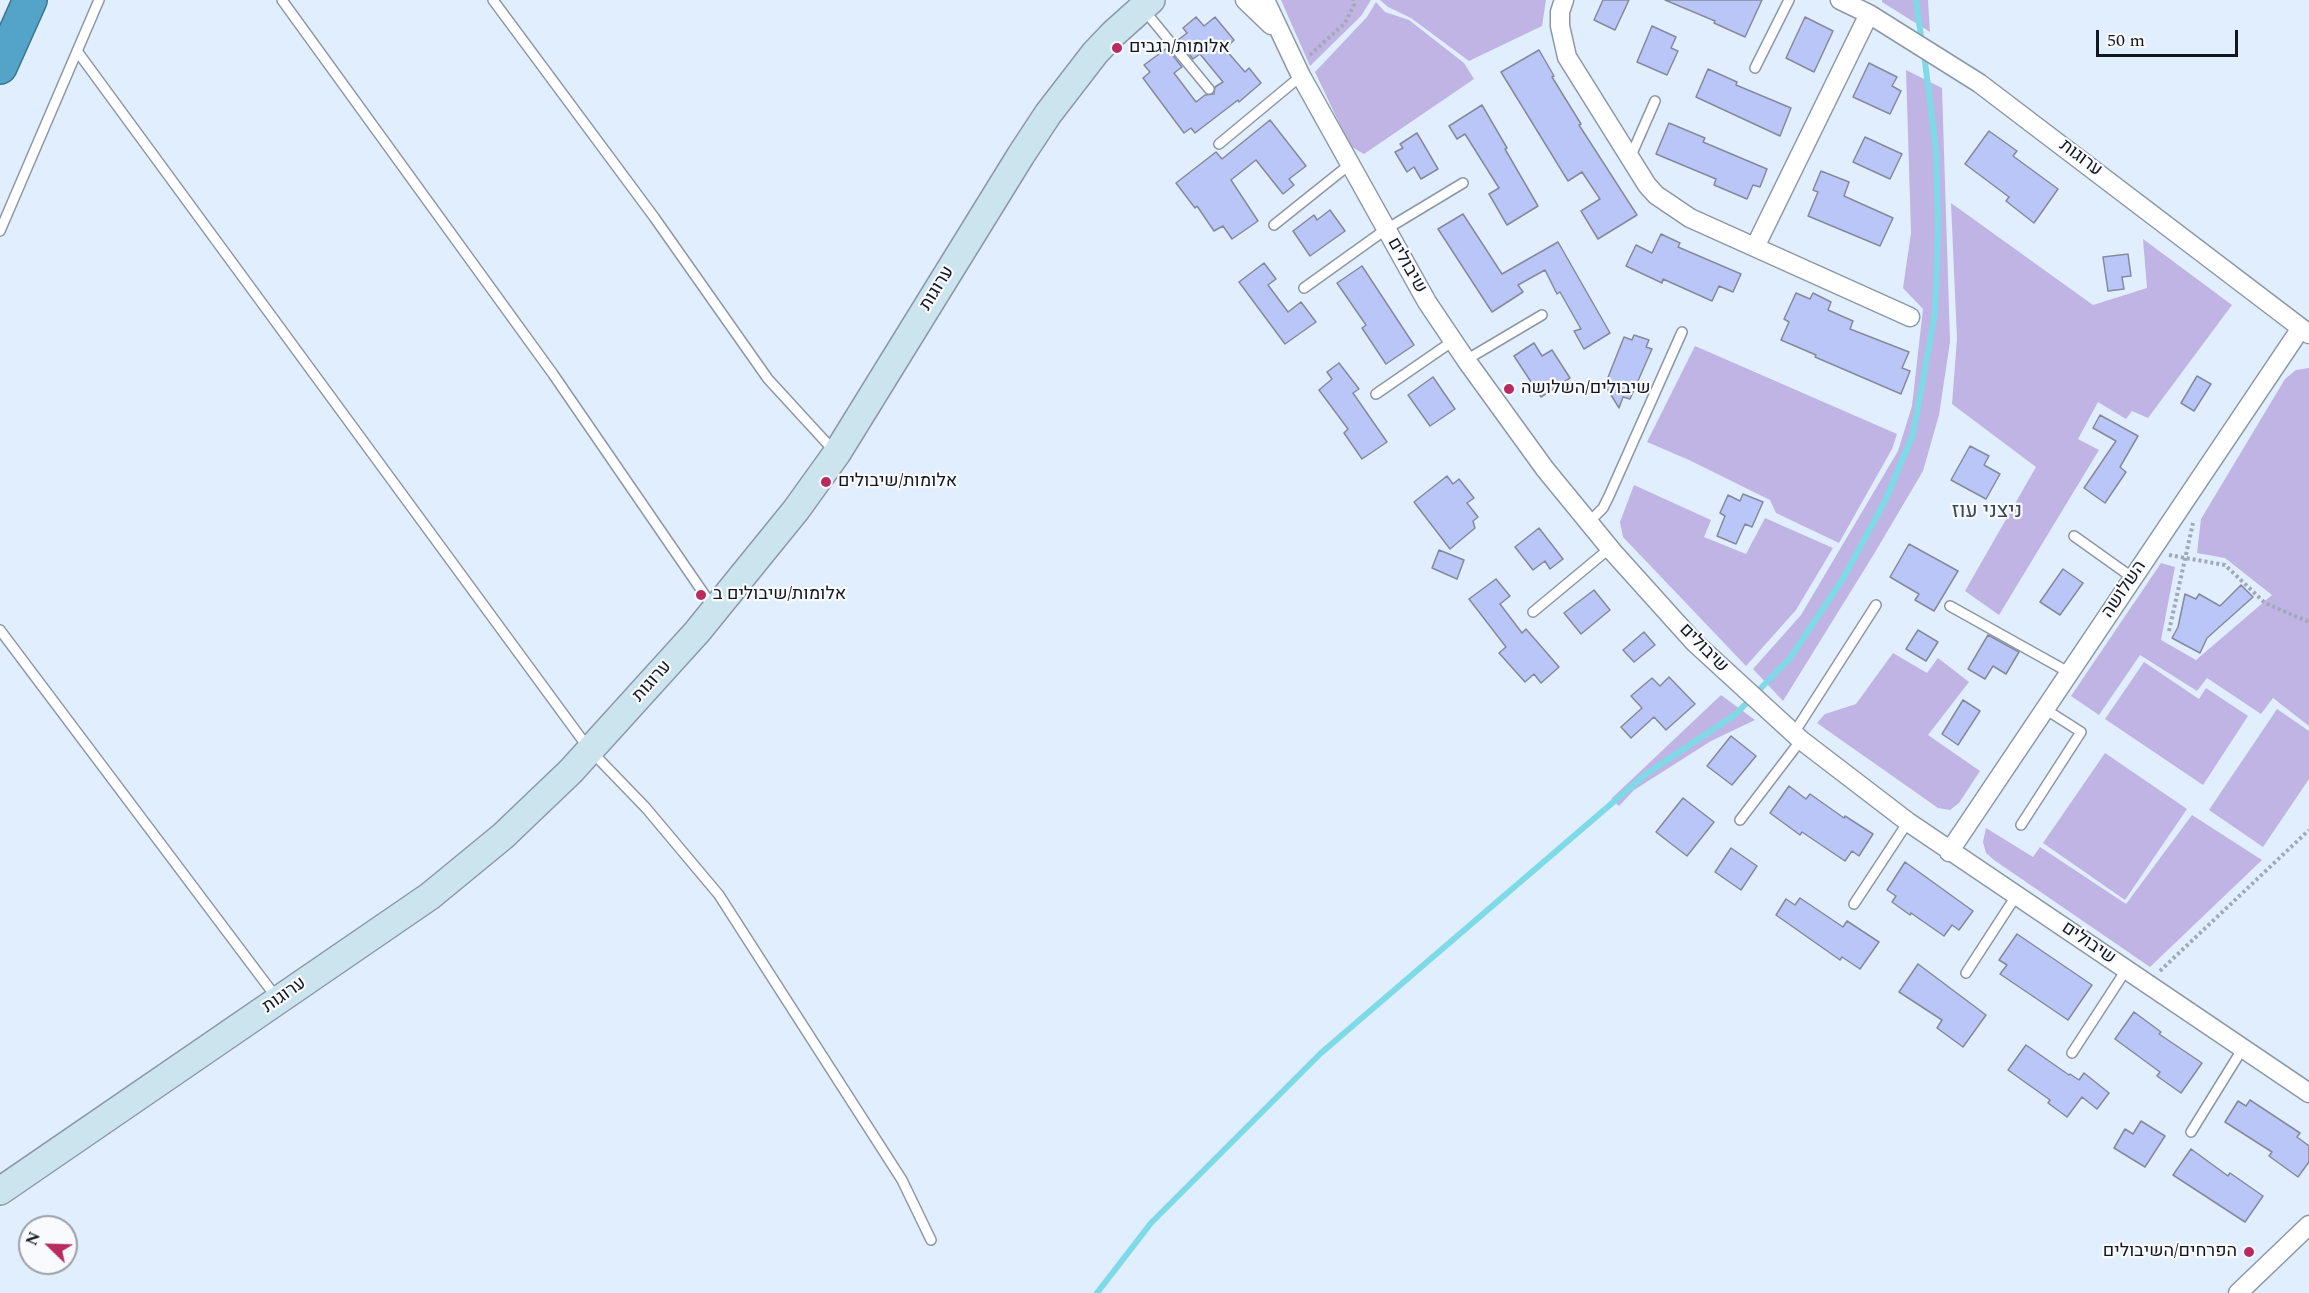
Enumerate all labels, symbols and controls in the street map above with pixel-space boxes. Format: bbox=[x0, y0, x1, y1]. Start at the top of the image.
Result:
scale bar bbox=[2099, 18, 2242, 56]
text: 50 m bbox=[2107, 27, 2145, 54]
place label: אלומות/רגבים bbox=[1129, 37, 1230, 59]
marker: אלומות/רגבים bbox=[1110, 41, 1124, 55]
street label: ערוגות bbox=[2054, 136, 2106, 182]
street label: שיבולים bbox=[1381, 234, 1431, 298]
street label: ערוגות bbox=[916, 263, 960, 315]
place label: שיבולים/השלושה bbox=[1521, 378, 1650, 400]
marker: שיבולים/השלושה bbox=[1502, 382, 1516, 396]
place label: אלומות/שיבולים bbox=[838, 471, 957, 493]
marker: אלומות/שיבולים bbox=[819, 475, 833, 489]
district label: ניצני עוז bbox=[1952, 500, 2022, 526]
street label: השלושה bbox=[2098, 557, 2152, 623]
place label: אלומות/שיבולים ב bbox=[713, 584, 846, 606]
marker: אלומות/שיבולים ב bbox=[694, 588, 708, 602]
street label: שיבולים bbox=[1674, 620, 1732, 678]
street label: ערוגות bbox=[629, 657, 677, 707]
street label: שיבולים bbox=[2057, 918, 2119, 970]
street label: ערוגות bbox=[259, 973, 311, 1019]
north arrow bbox=[18, 1215, 78, 1275]
text: N bbox=[20, 1228, 47, 1249]
place label: הפרחים/השיבולים bbox=[2103, 1241, 2237, 1263]
marker: הפרחים/השיבולים bbox=[2242, 1245, 2256, 1259]

